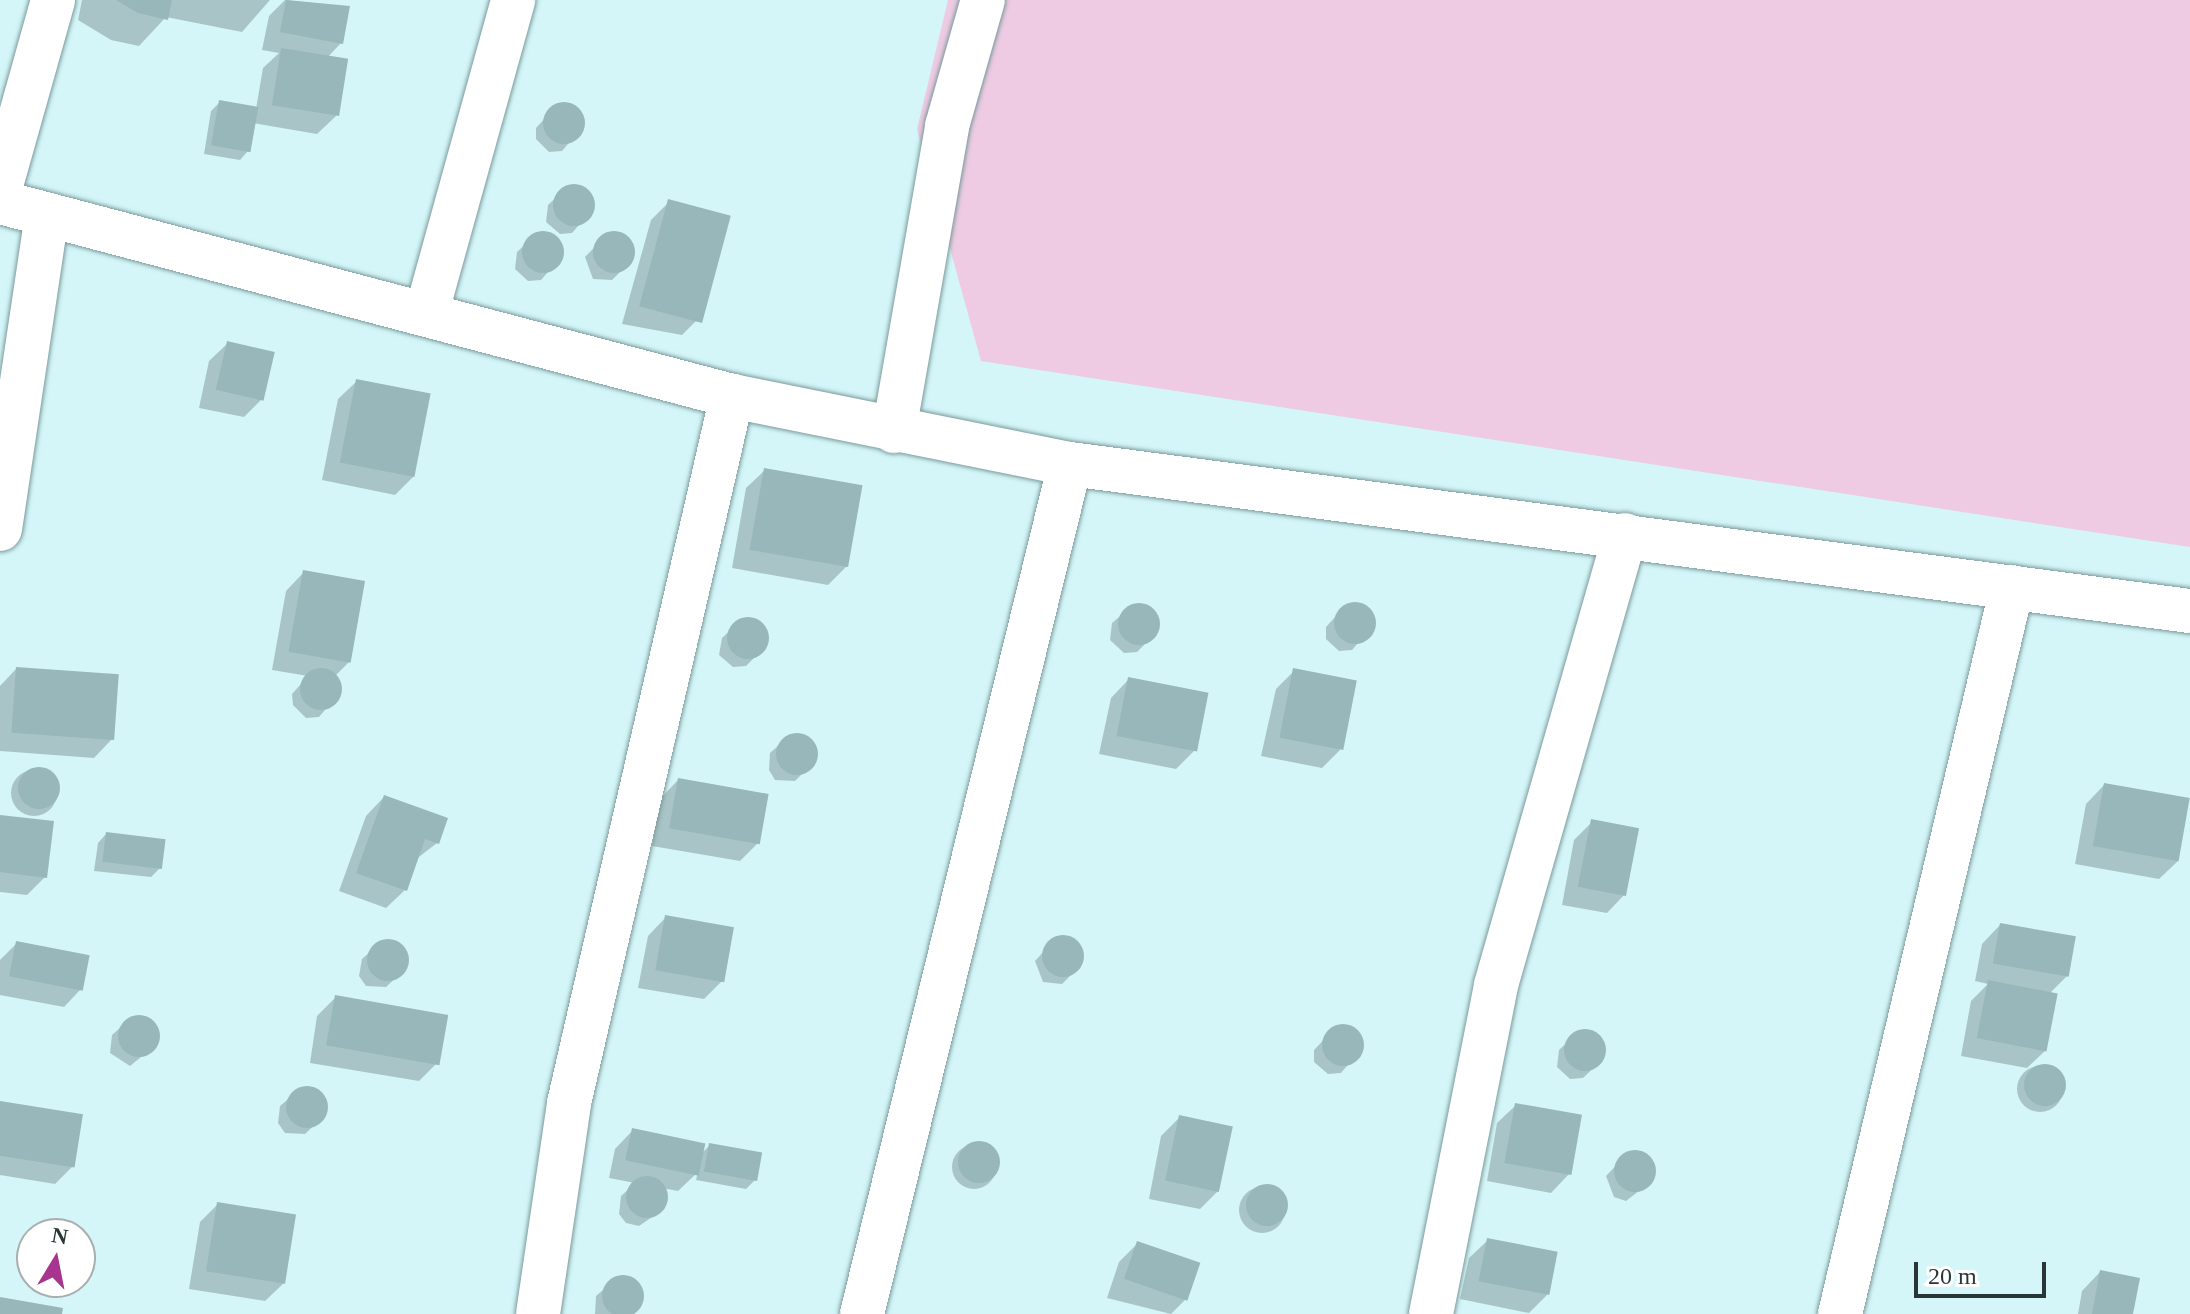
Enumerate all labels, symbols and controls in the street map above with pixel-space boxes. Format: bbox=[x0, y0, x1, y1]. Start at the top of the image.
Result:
north arrow bbox=[16, 1218, 96, 1298]
text: N bbox=[50, 1222, 70, 1250]
scale bar bbox=[1918, 1246, 2050, 1296]
text: 20 m bbox=[1928, 1263, 1977, 1289]

